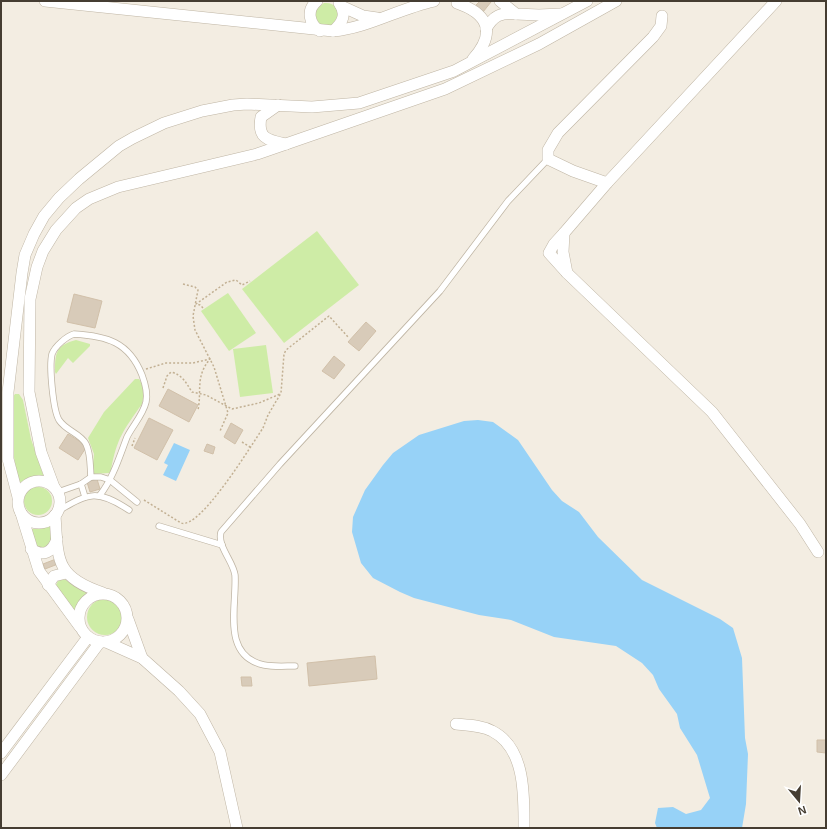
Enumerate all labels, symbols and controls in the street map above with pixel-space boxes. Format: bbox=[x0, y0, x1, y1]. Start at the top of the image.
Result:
north arrow bbox=[779, 781, 819, 821]
text: N bbox=[796, 804, 808, 817]

